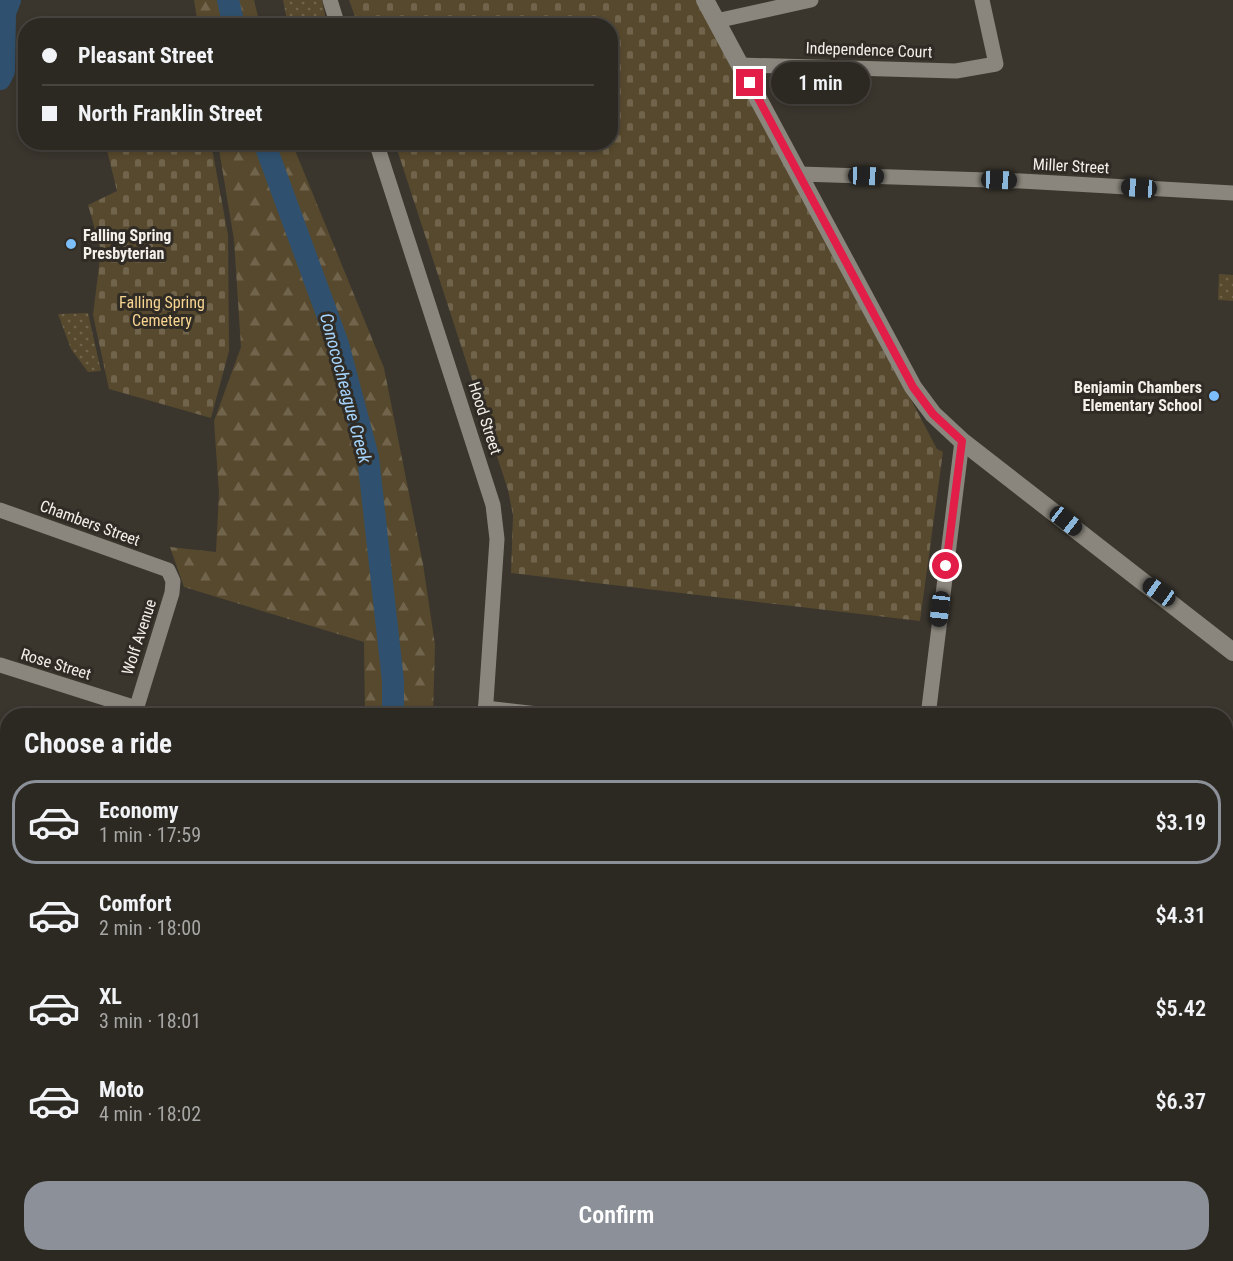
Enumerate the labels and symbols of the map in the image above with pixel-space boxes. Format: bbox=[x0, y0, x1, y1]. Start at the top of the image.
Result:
street label: Independence Court bbox=[805, 38, 933, 62]
callout: 1 min bbox=[771, 62, 870, 104]
route end bbox=[736, 69, 763, 96]
street label: Miller Street bbox=[1032, 155, 1110, 178]
car bbox=[848, 166, 884, 186]
car bbox=[981, 170, 1017, 190]
car bbox=[1120, 178, 1158, 198]
place label: Falling Spring Presbyterian bbox=[83, 226, 171, 263]
marker: Falling Spring Presbyterian bbox=[64, 237, 78, 251]
park label: Falling Spring Cemetery bbox=[119, 293, 205, 330]
water label: Conococheague Creek bbox=[316, 311, 376, 466]
place label: Benjamin Chambers Elementary School bbox=[1074, 378, 1202, 415]
street label: Hood Street bbox=[464, 379, 506, 457]
marker: Benjamin Chambers Elementary School bbox=[1207, 389, 1221, 403]
street label: Chambers Street bbox=[37, 496, 143, 550]
car bbox=[1046, 503, 1086, 539]
route start bbox=[932, 552, 959, 579]
car bbox=[1139, 574, 1179, 610]
car bbox=[929, 590, 951, 628]
street label: Wolf Avenue bbox=[118, 597, 160, 677]
street label: Rose Street bbox=[19, 644, 94, 684]

